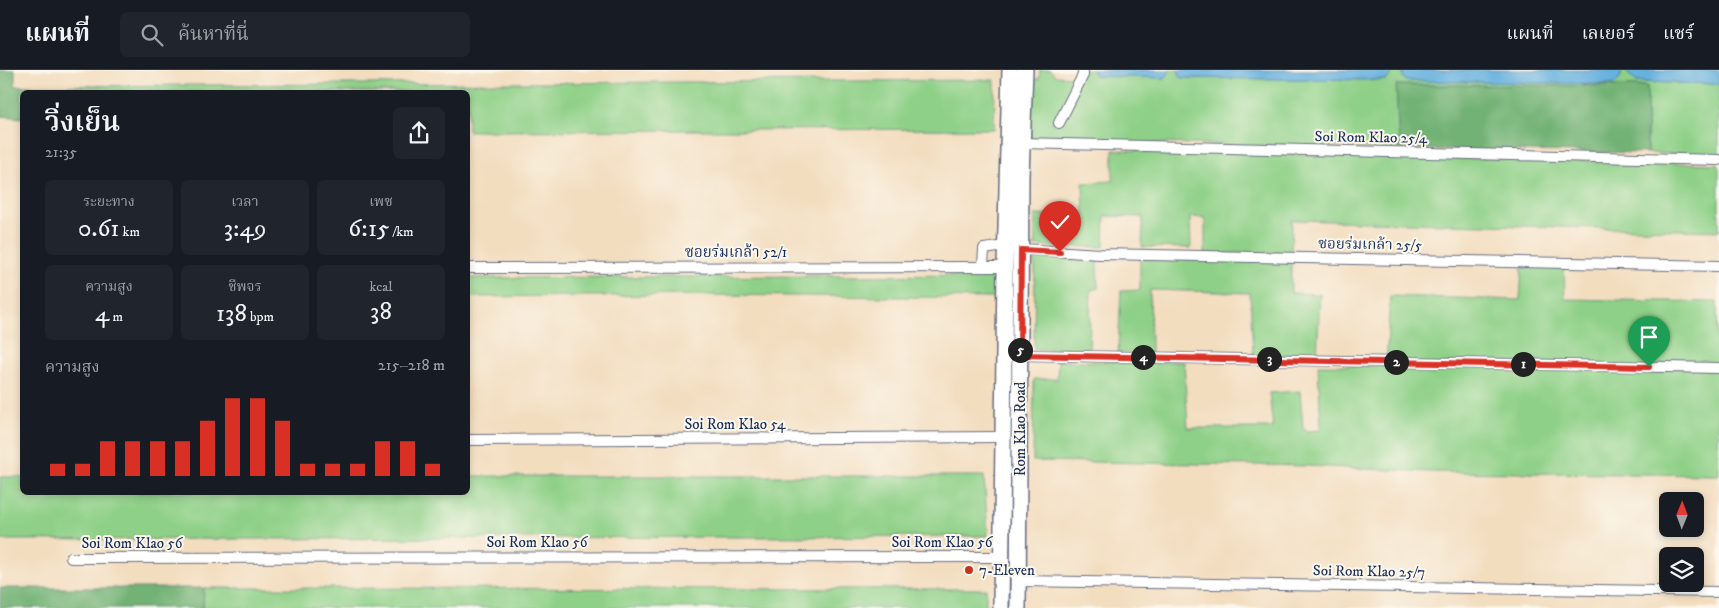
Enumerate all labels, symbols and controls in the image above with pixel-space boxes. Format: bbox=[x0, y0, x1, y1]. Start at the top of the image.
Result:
search box bbox=[120, 12, 470, 57]
text: แผนที่ bbox=[25, 19, 90, 49]
icon: search bbox=[138, 21, 166, 49]
text: ค้นหาที่นี่ bbox=[178, 23, 249, 46]
text: แผนที่ bbox=[1506, 23, 1554, 45]
text: เลเยอร์ bbox=[1582, 23, 1635, 45]
text: แชร์ bbox=[1663, 23, 1694, 45]
text: วิ่งเย็น bbox=[45, 105, 120, 140]
button: share bbox=[393, 107, 445, 159]
street label: Soi Rom Klao 25/4 bbox=[1315, 127, 1428, 148]
text: 21:35 bbox=[45, 142, 77, 162]
text: ระยะทาง bbox=[83, 193, 135, 211]
text: เวลา bbox=[231, 193, 259, 211]
text: เพซ bbox=[369, 193, 393, 211]
pin bbox=[1039, 201, 1081, 252]
icon: check bbox=[1046, 208, 1074, 236]
text: 0.61 bbox=[78, 213, 119, 244]
text: 3:49 bbox=[224, 213, 266, 244]
text: 6:15 bbox=[348, 213, 389, 244]
text: km bbox=[119, 223, 140, 241]
text: /km bbox=[389, 223, 414, 241]
street label: ซอยร่มเกล้า 25/5 bbox=[1318, 234, 1423, 255]
street label: ซอยร่มเกล้า 52/1 bbox=[685, 243, 787, 262]
text: ความสูง bbox=[85, 278, 133, 296]
text: ชีพจร bbox=[228, 278, 262, 296]
text: kcal bbox=[370, 278, 392, 296]
text: 38 bbox=[370, 296, 392, 327]
text: 4 bbox=[95, 298, 109, 329]
text: 138 bbox=[216, 298, 247, 329]
text: m bbox=[109, 308, 123, 326]
text: bpm bbox=[247, 308, 274, 326]
pin bbox=[1628, 316, 1670, 367]
icon: arrive bbox=[1635, 323, 1663, 351]
pin: 5 bbox=[1008, 338, 1032, 362]
text: 5 bbox=[1017, 341, 1024, 359]
pin: 4 bbox=[1130, 344, 1156, 370]
pin: 3 bbox=[1256, 346, 1282, 372]
text: 4 bbox=[1139, 348, 1148, 366]
text: 3 bbox=[1267, 350, 1272, 368]
pin: 2 bbox=[1384, 350, 1408, 374]
pin: 1 bbox=[1510, 352, 1536, 376]
text: 2 bbox=[1393, 353, 1400, 371]
text: 215–218 m bbox=[378, 355, 445, 375]
text: 1 bbox=[1521, 355, 1526, 373]
text: ความสูง bbox=[45, 357, 100, 377]
street label: Rom Klao Road bbox=[1011, 381, 1030, 476]
street label: Soi Rom Klao 54 bbox=[684, 415, 786, 434]
north arrow bbox=[1659, 492, 1704, 538]
map controls bbox=[1659, 492, 1704, 592]
street label: Soi Rom Klao 56 bbox=[486, 533, 589, 552]
street label: Soi Rom Klao 56 bbox=[891, 533, 994, 552]
street label: Soi Rom Klao 56 bbox=[81, 534, 184, 553]
button: layers bbox=[1659, 547, 1704, 592]
place label: 7-Eleven bbox=[979, 561, 1035, 580]
street label: Soi Rom Klao 25/7 bbox=[1313, 561, 1425, 582]
marker: 7-Eleven bbox=[963, 564, 975, 576]

